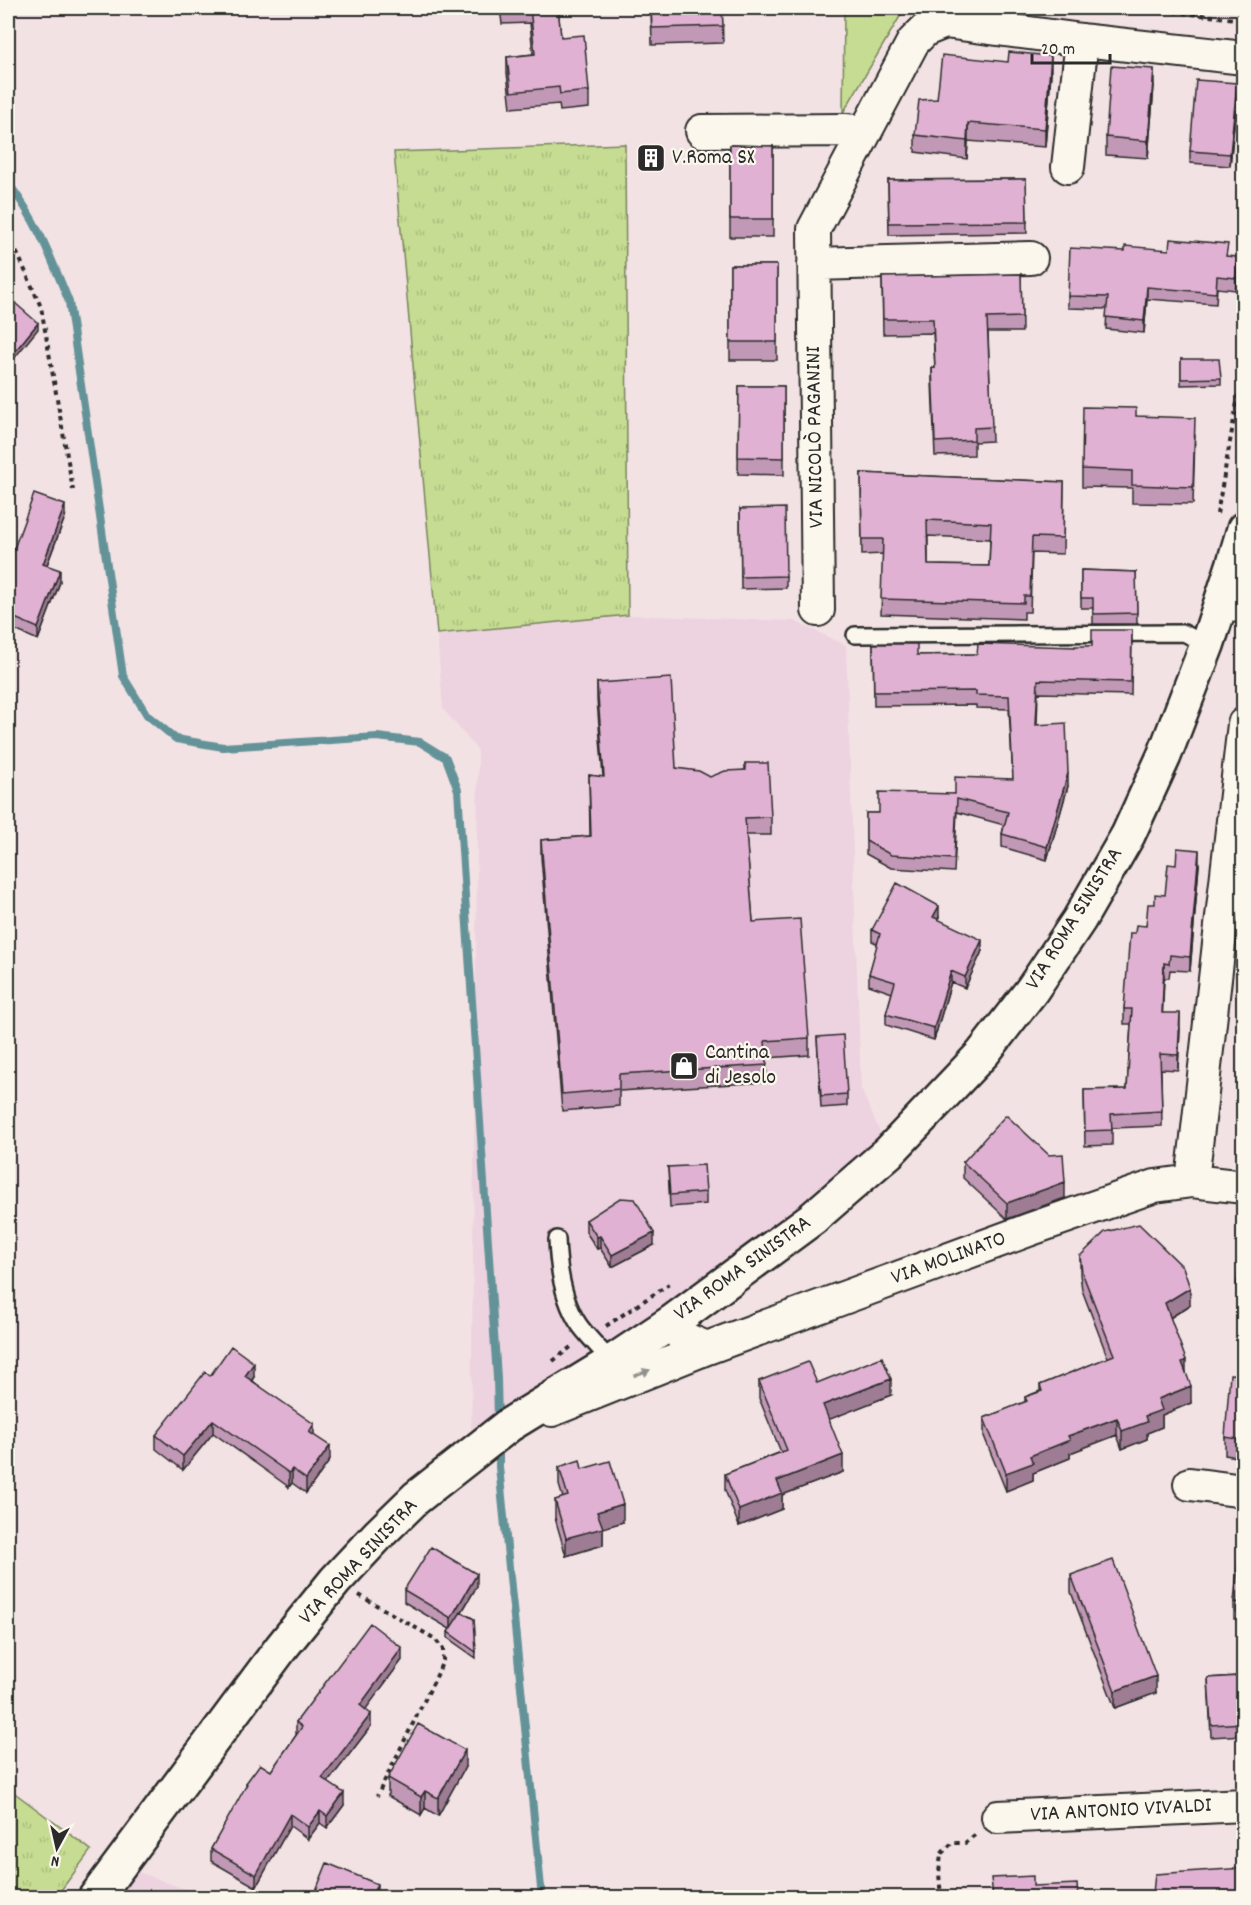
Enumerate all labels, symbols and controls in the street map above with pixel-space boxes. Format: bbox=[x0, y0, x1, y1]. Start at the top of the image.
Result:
scale bar bbox=[1032, 27, 1110, 65]
text: 20 m bbox=[1041, 38, 1075, 63]
building icon: V.Roma SX bbox=[635, 142, 667, 174]
place label: V.Roma SX bbox=[672, 143, 755, 174]
street label: VIA NICOLÒ PAGANINI bbox=[799, 345, 833, 528]
street label: VIA ROMA SINISTRA bbox=[1019, 842, 1131, 996]
place label: Cantina di Jesolo bbox=[705, 1038, 776, 1094]
shop icon: Cantina di Jesolo bbox=[668, 1050, 700, 1082]
street label: VIA ROMA SINISTRA bbox=[668, 1209, 818, 1329]
street label: VIA MOLINATO bbox=[887, 1224, 1011, 1294]
one-way arrow bbox=[633, 1368, 651, 1377]
street label: VIA ROMA SINISTRA bbox=[292, 1492, 426, 1632]
street label: VIA ANTONIO VIVALDI bbox=[1030, 1791, 1213, 1831]
north arrow bbox=[27, 1818, 87, 1878]
text: N bbox=[50, 1848, 61, 1872]

